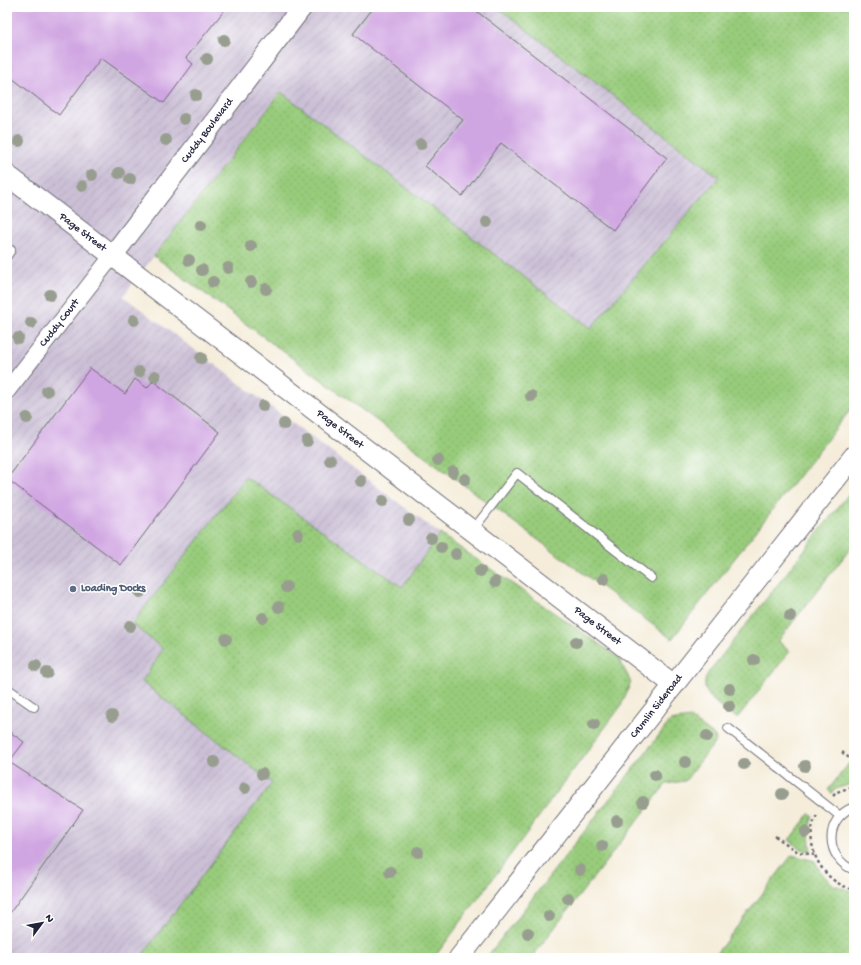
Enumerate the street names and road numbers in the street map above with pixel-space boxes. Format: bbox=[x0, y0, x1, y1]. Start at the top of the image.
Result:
street label: Cuddy Boulevard bbox=[179, 95, 237, 166]
street label: Page Street bbox=[56, 210, 110, 255]
street label: Cuddy Court bbox=[38, 296, 83, 349]
street label: Page Street bbox=[313, 407, 367, 452]
street label: Page Street bbox=[570, 604, 624, 649]
street label: Crumlin Sideroad bbox=[628, 671, 686, 741]

